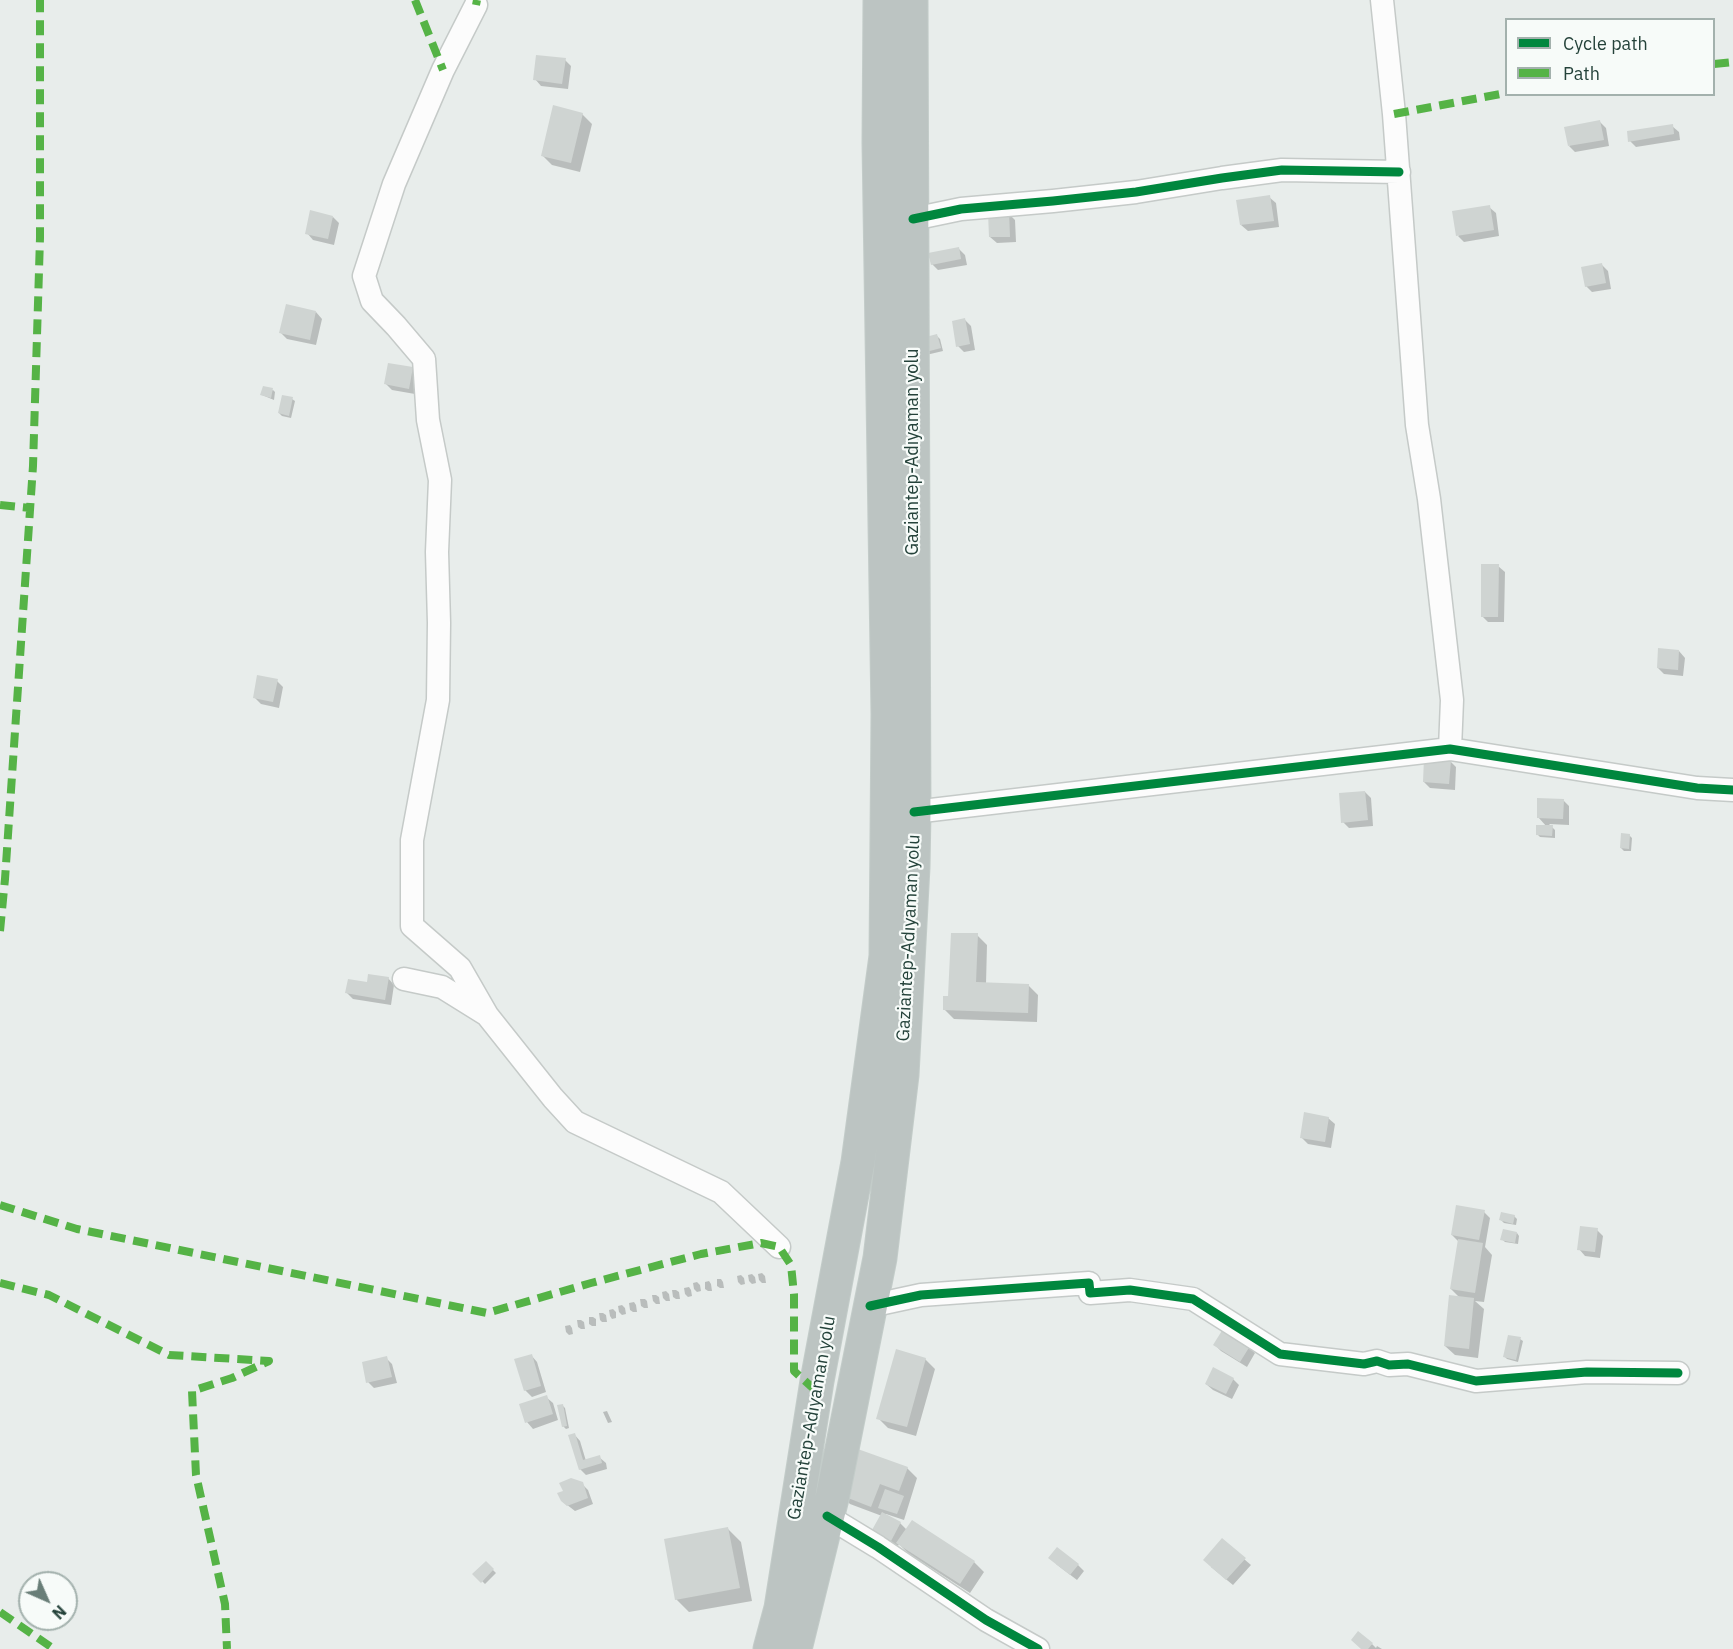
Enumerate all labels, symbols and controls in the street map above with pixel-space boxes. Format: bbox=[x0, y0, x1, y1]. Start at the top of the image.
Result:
legend bbox=[1505, 18, 1715, 96]
text: Cycle path bbox=[1563, 32, 1648, 55]
text: Path bbox=[1563, 62, 1600, 85]
street label: Gaziantep-Adıyaman yolu bbox=[902, 348, 924, 556]
street label: Gaziantep-Adıyaman yolu bbox=[893, 834, 925, 1042]
street label: Gaziantep-Adıyaman yolu bbox=[783, 1314, 841, 1522]
north arrow bbox=[18, 1571, 78, 1631]
text: N bbox=[48, 1601, 70, 1623]

